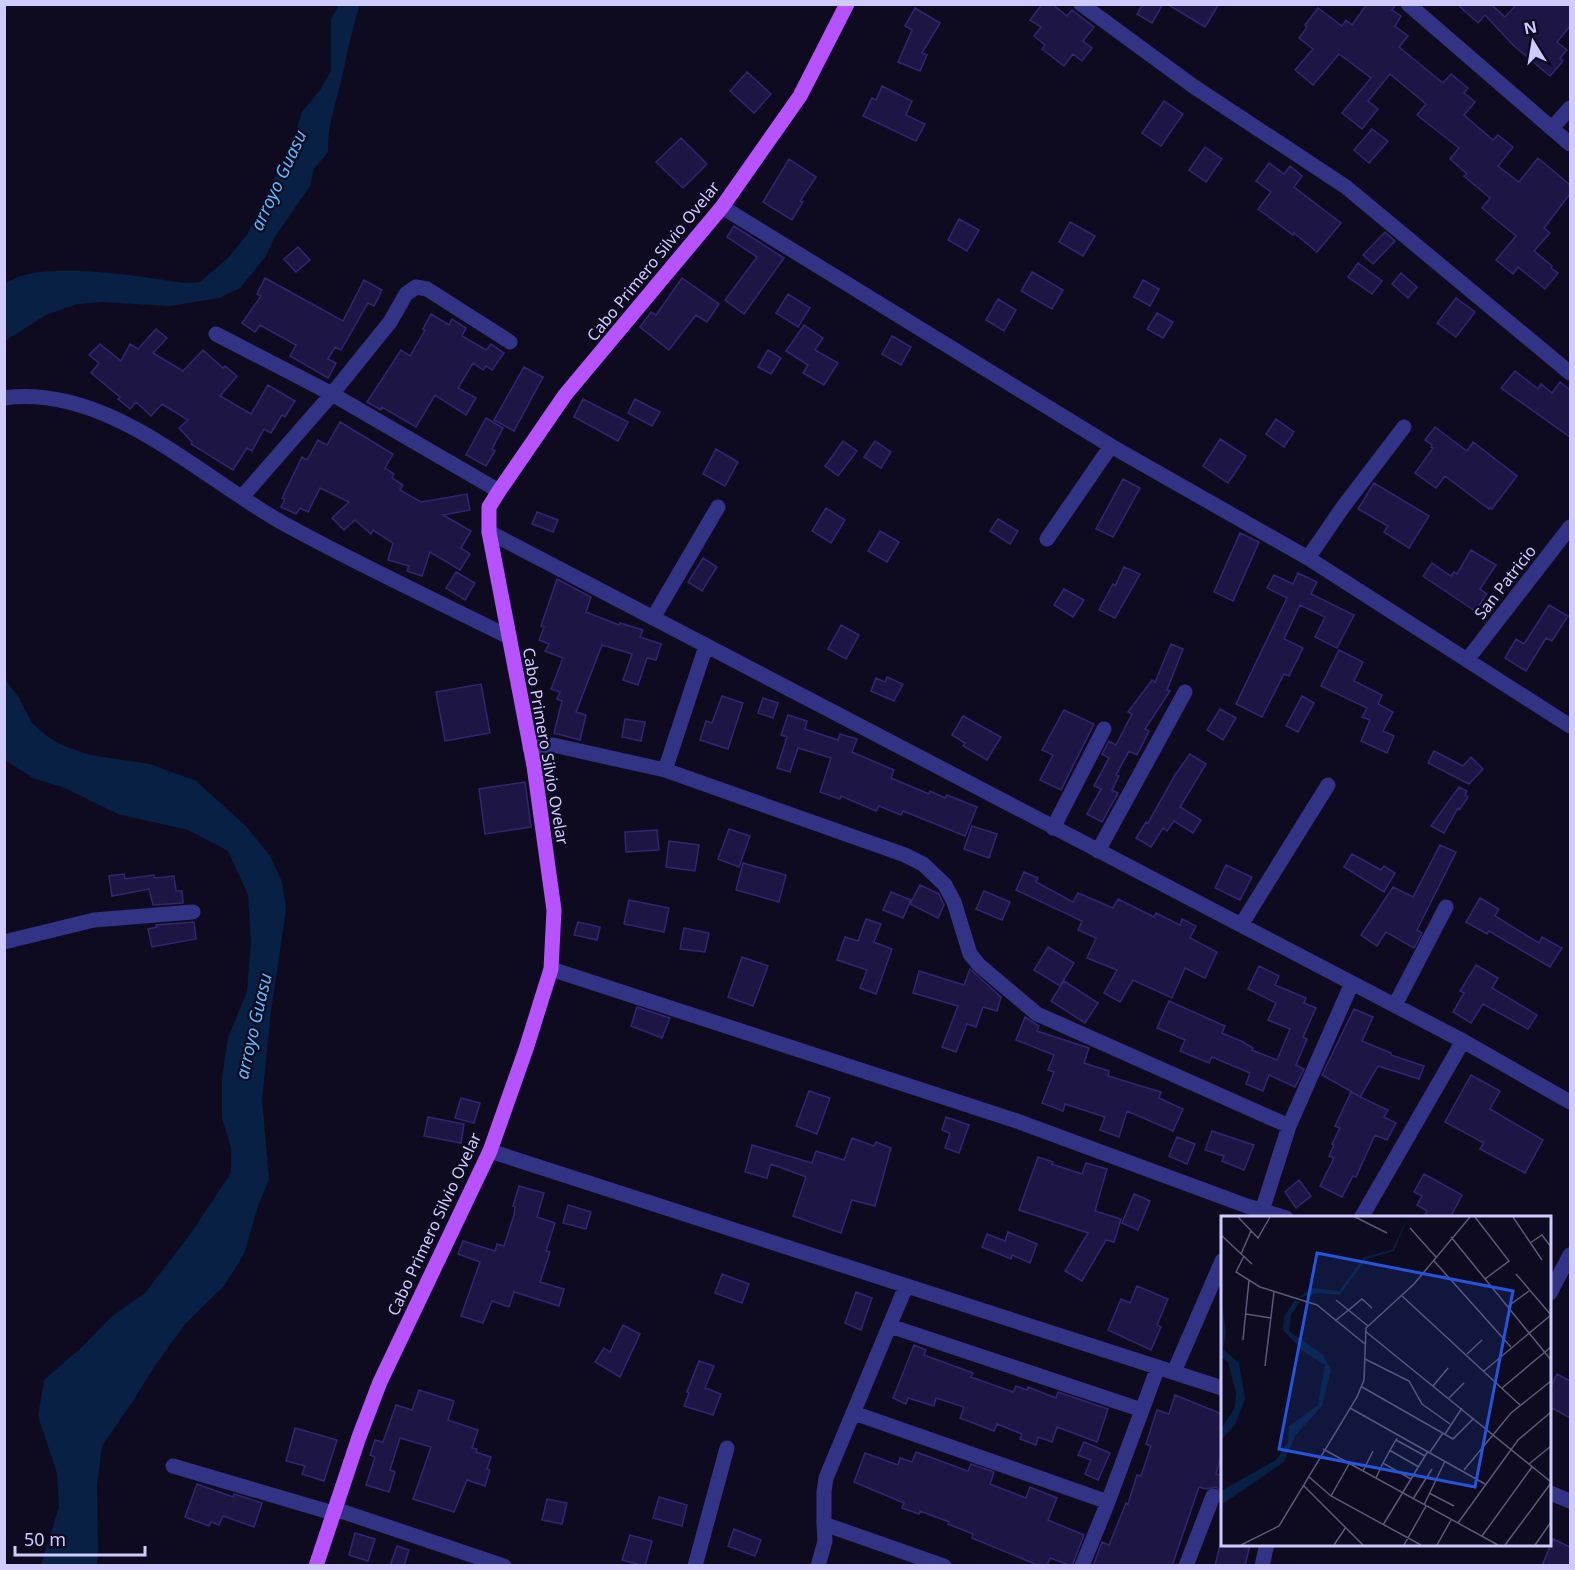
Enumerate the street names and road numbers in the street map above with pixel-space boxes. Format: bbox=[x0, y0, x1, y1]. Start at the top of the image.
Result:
street label: Cabo Primero Silvio Ovelar bbox=[582, 176, 725, 346]
street label: San Patricio bbox=[1469, 540, 1541, 624]
street label: Cabo Primero Silvio Ovelar bbox=[518, 646, 574, 847]
street label: Cabo Primero Silvio Ovelar bbox=[382, 1128, 486, 1319]

